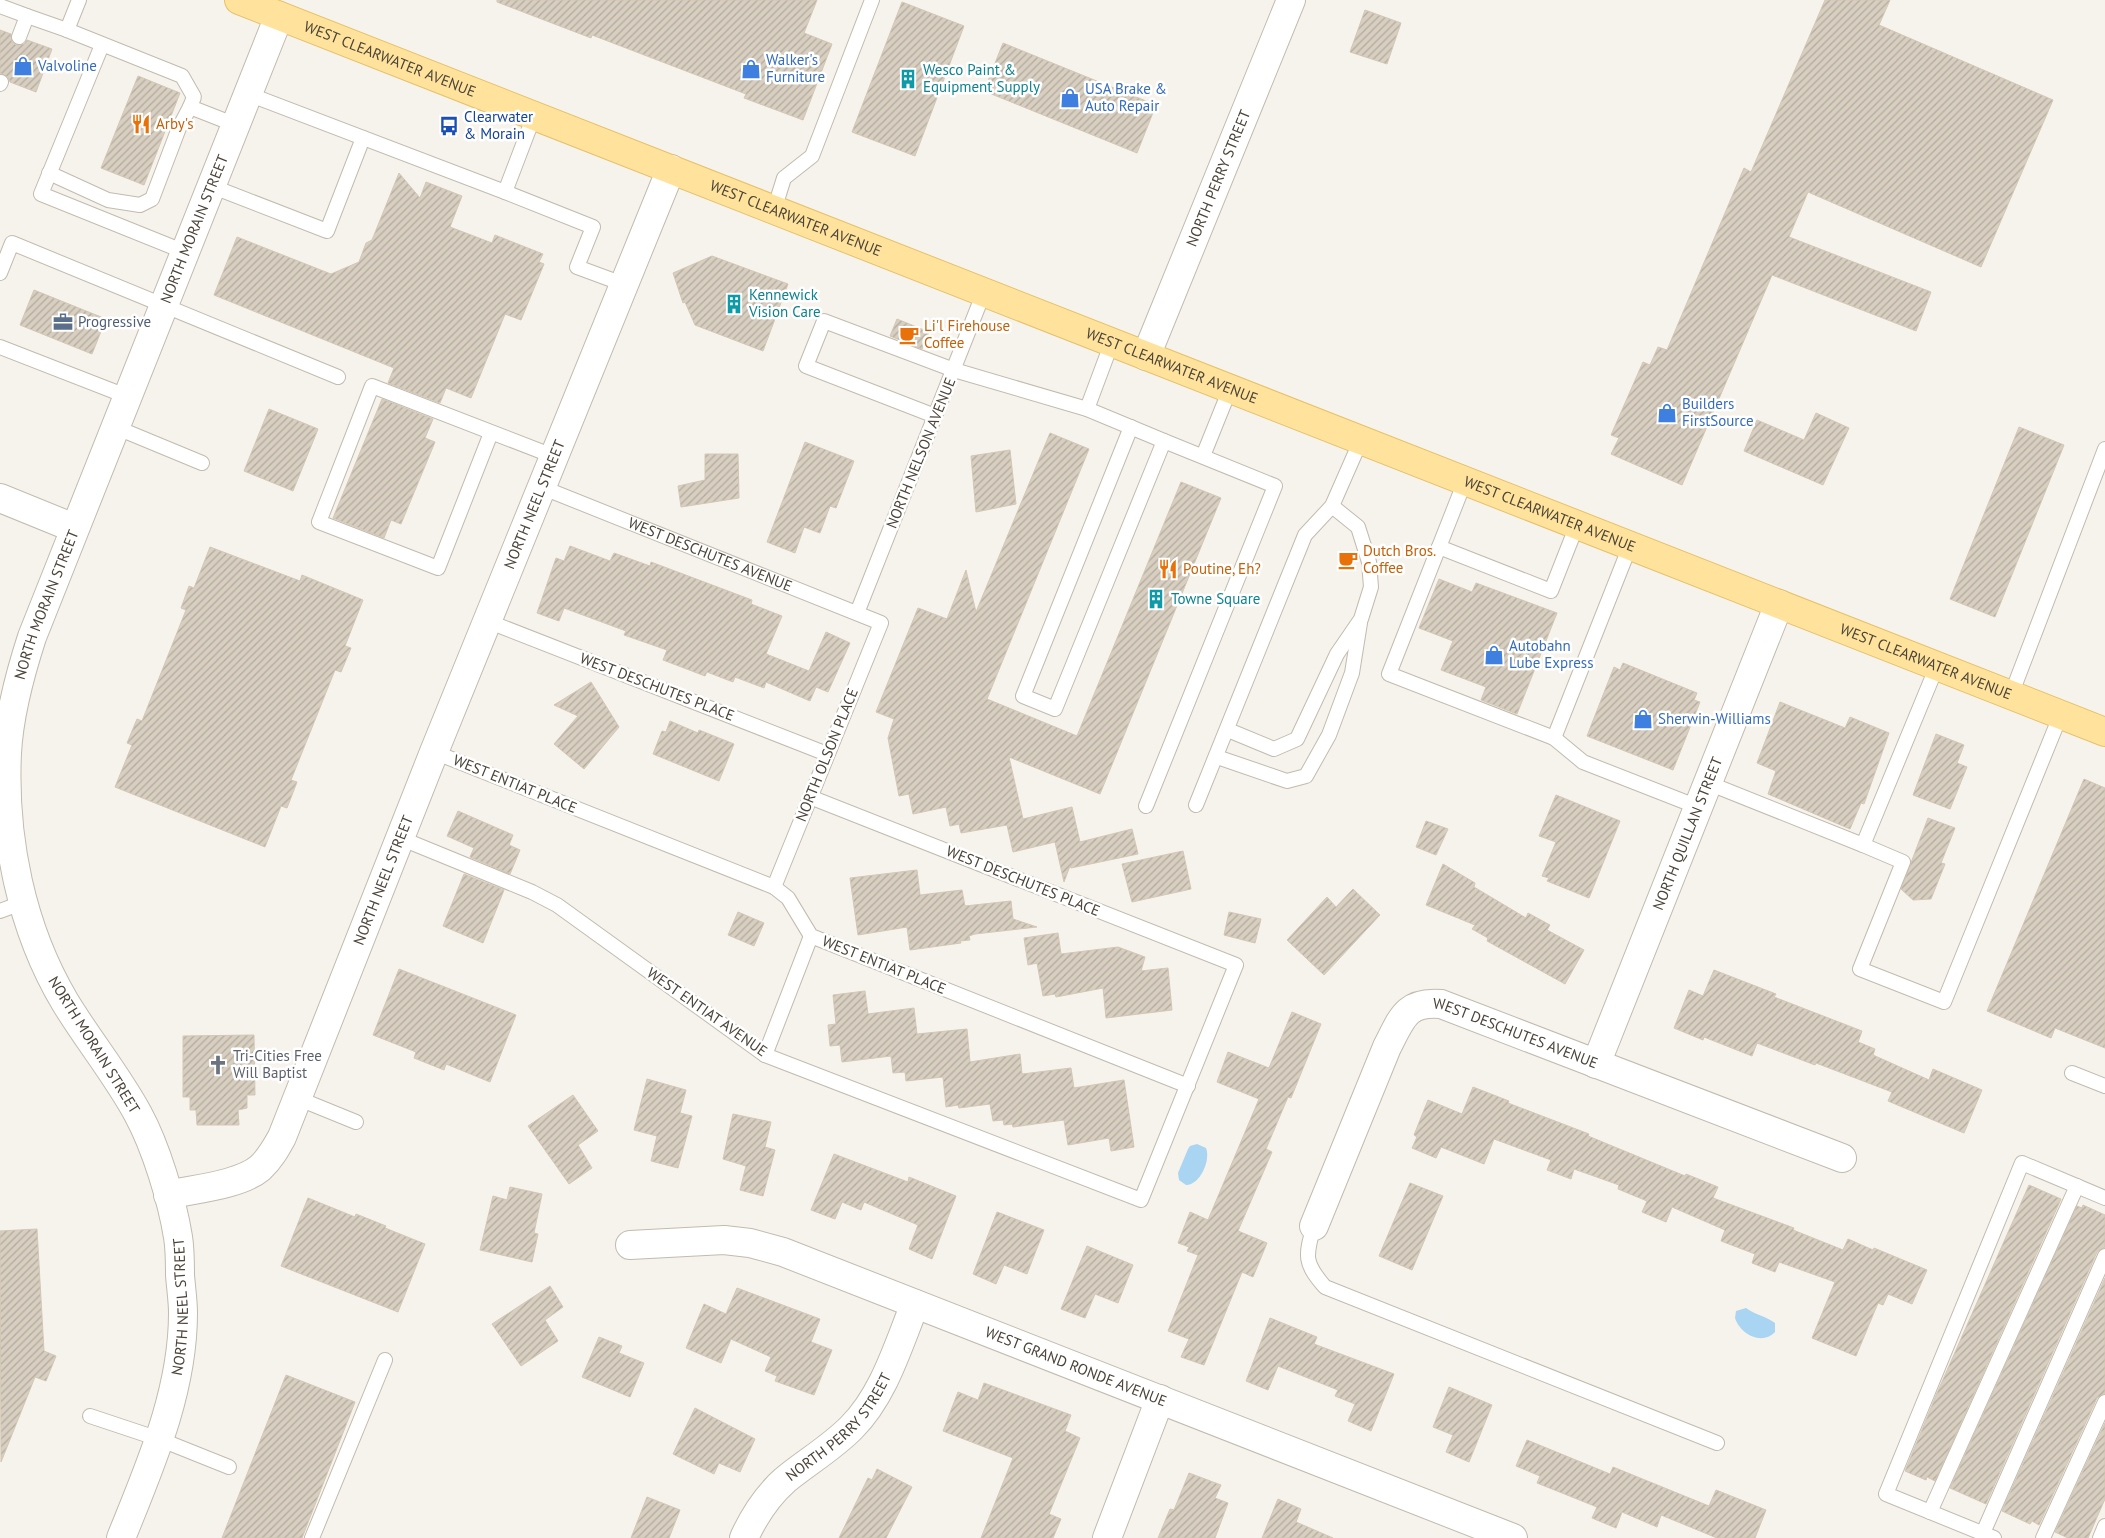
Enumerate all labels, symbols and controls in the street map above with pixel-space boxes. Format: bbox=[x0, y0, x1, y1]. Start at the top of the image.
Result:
street label: WEST CLEARWATER AVENUE bbox=[301, 16, 479, 101]
place label: Walker's Furniture bbox=[766, 50, 825, 86]
shop icon: Valvoline bbox=[12, 55, 34, 77]
place label: Valvoline bbox=[37, 56, 97, 75]
shop icon: Walker's Furniture bbox=[740, 58, 762, 80]
place label: Wesco Paint & Equipment Supply bbox=[923, 60, 1040, 96]
building icon: Wesco Paint & Equipment Supply bbox=[897, 68, 919, 90]
place label: USA Brake & Auto Repair bbox=[1085, 79, 1167, 115]
shop icon: USA Brake & Auto Repair bbox=[1059, 87, 1081, 109]
street label: NORTH PERRY STREET bbox=[1182, 106, 1255, 249]
place label: Clearwater & Morain bbox=[464, 107, 533, 143]
restaurant icon: Arby's bbox=[130, 113, 152, 135]
place label: Arby's bbox=[156, 114, 193, 133]
bus stop icon: Clearwater & Morain bbox=[438, 115, 460, 137]
street label: NORTH MORAIN STREET bbox=[156, 151, 232, 306]
street label: WEST CLEARWATER AVENUE bbox=[707, 176, 885, 260]
place label: Kennewick Vision Care bbox=[748, 285, 821, 321]
building icon: Kennewick Vision Care bbox=[723, 293, 745, 315]
office icon: Progressive bbox=[52, 311, 74, 333]
place label: Progressive bbox=[78, 312, 151, 331]
place label: Li'l Firehouse Coffee bbox=[924, 316, 1010, 352]
street label: WEST CLEARWATER AVENUE bbox=[1083, 323, 1261, 408]
cafe icon: Li'l Firehouse Coffee bbox=[898, 324, 920, 346]
street label: NORTH NELSON AVENUE bbox=[882, 375, 960, 531]
place label: Builders FirstSource bbox=[1682, 394, 1754, 430]
shop icon: Builders FirstSource bbox=[1656, 402, 1678, 424]
street label: NORTH NEEL STREET bbox=[499, 436, 569, 572]
street label: WEST CLEARWATER AVENUE bbox=[1461, 471, 1639, 556]
street label: WEST DESCHUTES AVENUE bbox=[625, 513, 795, 595]
street label: NORTH MORAIN STREET bbox=[10, 526, 83, 682]
place label: Dutch Bros. Coffee bbox=[1363, 541, 1436, 577]
cafe icon: Dutch Bros. Coffee bbox=[1337, 549, 1359, 571]
restaurant icon: Poutine, Eh? bbox=[1157, 558, 1179, 580]
place label: Poutine, Eh? bbox=[1183, 559, 1261, 578]
building icon: Towne Square bbox=[1145, 588, 1167, 610]
place label: Towne Square bbox=[1171, 589, 1260, 608]
street label: WEST CLEARWATER AVENUE bbox=[1837, 619, 2015, 704]
place label: Autobahn Lube Express bbox=[1509, 636, 1594, 672]
shop icon: Autobahn Lube Express bbox=[1483, 644, 1505, 666]
street label: WEST DESCHUTES PLACE bbox=[577, 648, 737, 725]
street label: NORTH OLSON PLACE bbox=[791, 685, 862, 824]
shop icon: Sherwin-Williams bbox=[1632, 708, 1654, 730]
place label: Sherwin-Williams bbox=[1658, 709, 1771, 728]
street label: WEST ENTIAT PLACE bbox=[451, 750, 580, 817]
street label: NORTH QUILLAN STREET bbox=[1648, 753, 1726, 913]
street label: NORTH NEEL STREET bbox=[349, 812, 417, 948]
street label: WEST DESCHUTES PLACE bbox=[944, 841, 1103, 920]
street label: WEST ENTIAT PLACE bbox=[820, 931, 949, 998]
street label: WEST ENTIAT AVENUE bbox=[643, 963, 771, 1060]
street label: NORTH MORAIN STREET bbox=[44, 973, 145, 1117]
street label: WEST DESCHUTES AVENUE bbox=[1433, 993, 1601, 1072]
place label: Tri-Cities Free Will Baptist bbox=[233, 1046, 322, 1082]
church icon: Tri-Cities Free Will Baptist bbox=[207, 1054, 229, 1076]
street label: NORTH NEEL STREET bbox=[167, 1236, 192, 1377]
street label: WEST GRAND RONDE AVENUE bbox=[983, 1322, 1169, 1410]
street label: NORTH PERRY STREET bbox=[782, 1369, 895, 1485]

